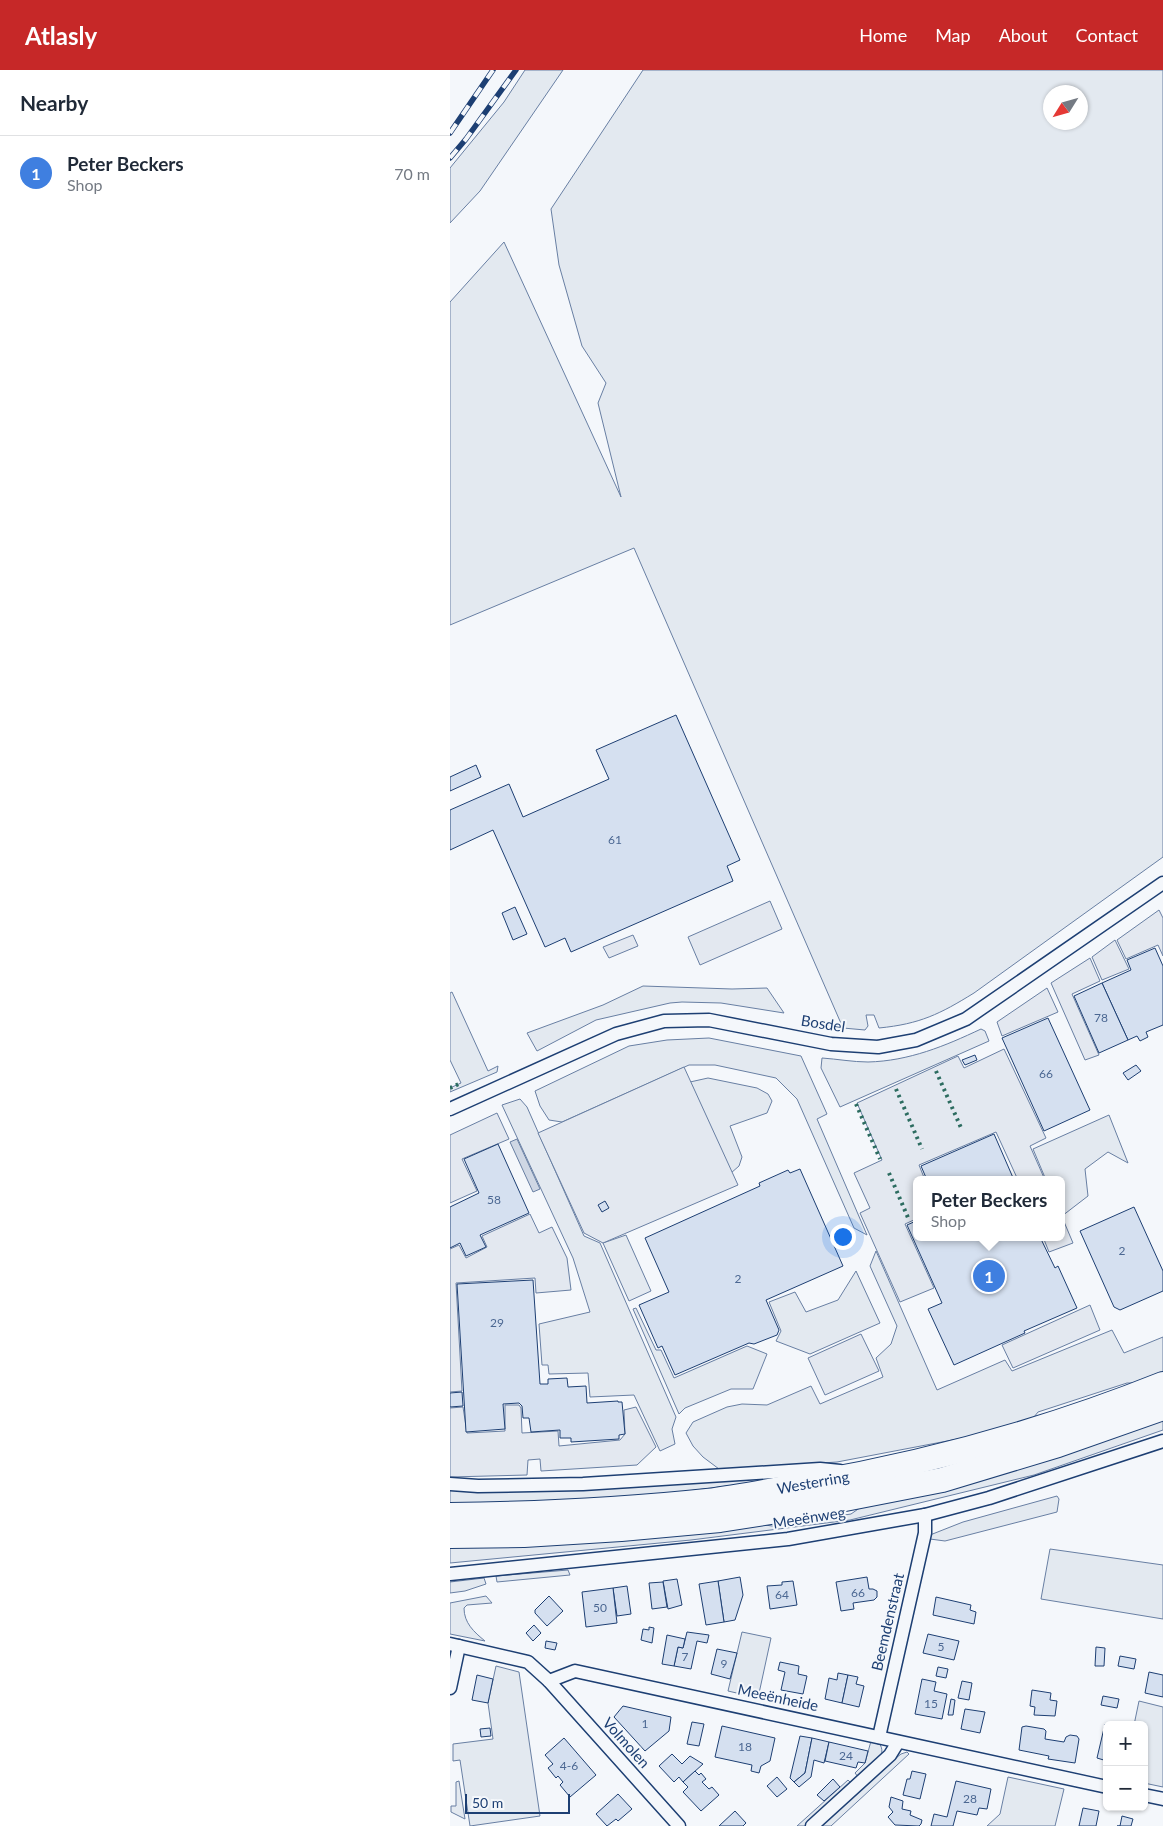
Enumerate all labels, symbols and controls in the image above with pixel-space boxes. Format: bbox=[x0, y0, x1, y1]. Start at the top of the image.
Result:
text: Atlasly bbox=[25, 21, 97, 50]
text: Home bbox=[859, 24, 907, 46]
text: Map bbox=[935, 24, 971, 46]
text: About bbox=[999, 24, 1048, 46]
text: Contact bbox=[1076, 24, 1138, 46]
north arrow bbox=[1043, 85, 1088, 130]
text: Nearby bbox=[20, 90, 88, 115]
text: Peter Beckers bbox=[67, 152, 184, 175]
text: 1 bbox=[31, 164, 41, 183]
text: 70 m bbox=[394, 164, 430, 183]
text: Shop bbox=[67, 175, 103, 194]
house number: 61 bbox=[608, 832, 622, 847]
house number: 78 bbox=[1094, 1010, 1108, 1025]
street label: Bosdel bbox=[800, 1011, 847, 1035]
house number: 66 bbox=[1039, 1066, 1053, 1081]
popup bbox=[913, 1176, 1065, 1241]
text: Peter Beckers bbox=[931, 1188, 1047, 1211]
house number: 58 bbox=[487, 1192, 501, 1207]
text: Shop bbox=[931, 1211, 966, 1230]
your location bbox=[830, 1224, 856, 1250]
house number: 2 bbox=[1119, 1243, 1126, 1258]
pin: 1 bbox=[973, 1257, 1005, 1295]
house number: 2 bbox=[735, 1271, 742, 1286]
house number: 29 bbox=[490, 1315, 504, 1330]
street label: Westerring bbox=[775, 1467, 851, 1497]
street label: Meeënweg bbox=[771, 1502, 847, 1532]
street label: Beemdenstraat bbox=[867, 1570, 907, 1672]
house number: 66 bbox=[851, 1585, 865, 1600]
house number: 64 bbox=[775, 1587, 789, 1602]
house number: 50 bbox=[593, 1600, 607, 1615]
house number: 5 bbox=[938, 1639, 945, 1654]
house number: 7 bbox=[682, 1649, 689, 1664]
house number: 9 bbox=[721, 1656, 728, 1671]
street label: Meeënheide bbox=[736, 1680, 820, 1714]
house number: 15 bbox=[924, 1696, 938, 1711]
street label: Volmolen bbox=[599, 1713, 654, 1771]
house number: 1 bbox=[642, 1716, 649, 1731]
map controls bbox=[1103, 1721, 1148, 1811]
button: + bbox=[1103, 1721, 1148, 1766]
house number: 18 bbox=[738, 1739, 752, 1754]
house number: 24 bbox=[839, 1748, 853, 1763]
house number: 4-6 bbox=[560, 1758, 578, 1773]
button: − bbox=[1103, 1766, 1148, 1811]
scale bar bbox=[465, 1791, 570, 1814]
house number: 28 bbox=[963, 1791, 977, 1806]
text: 50 m bbox=[472, 1794, 503, 1811]

